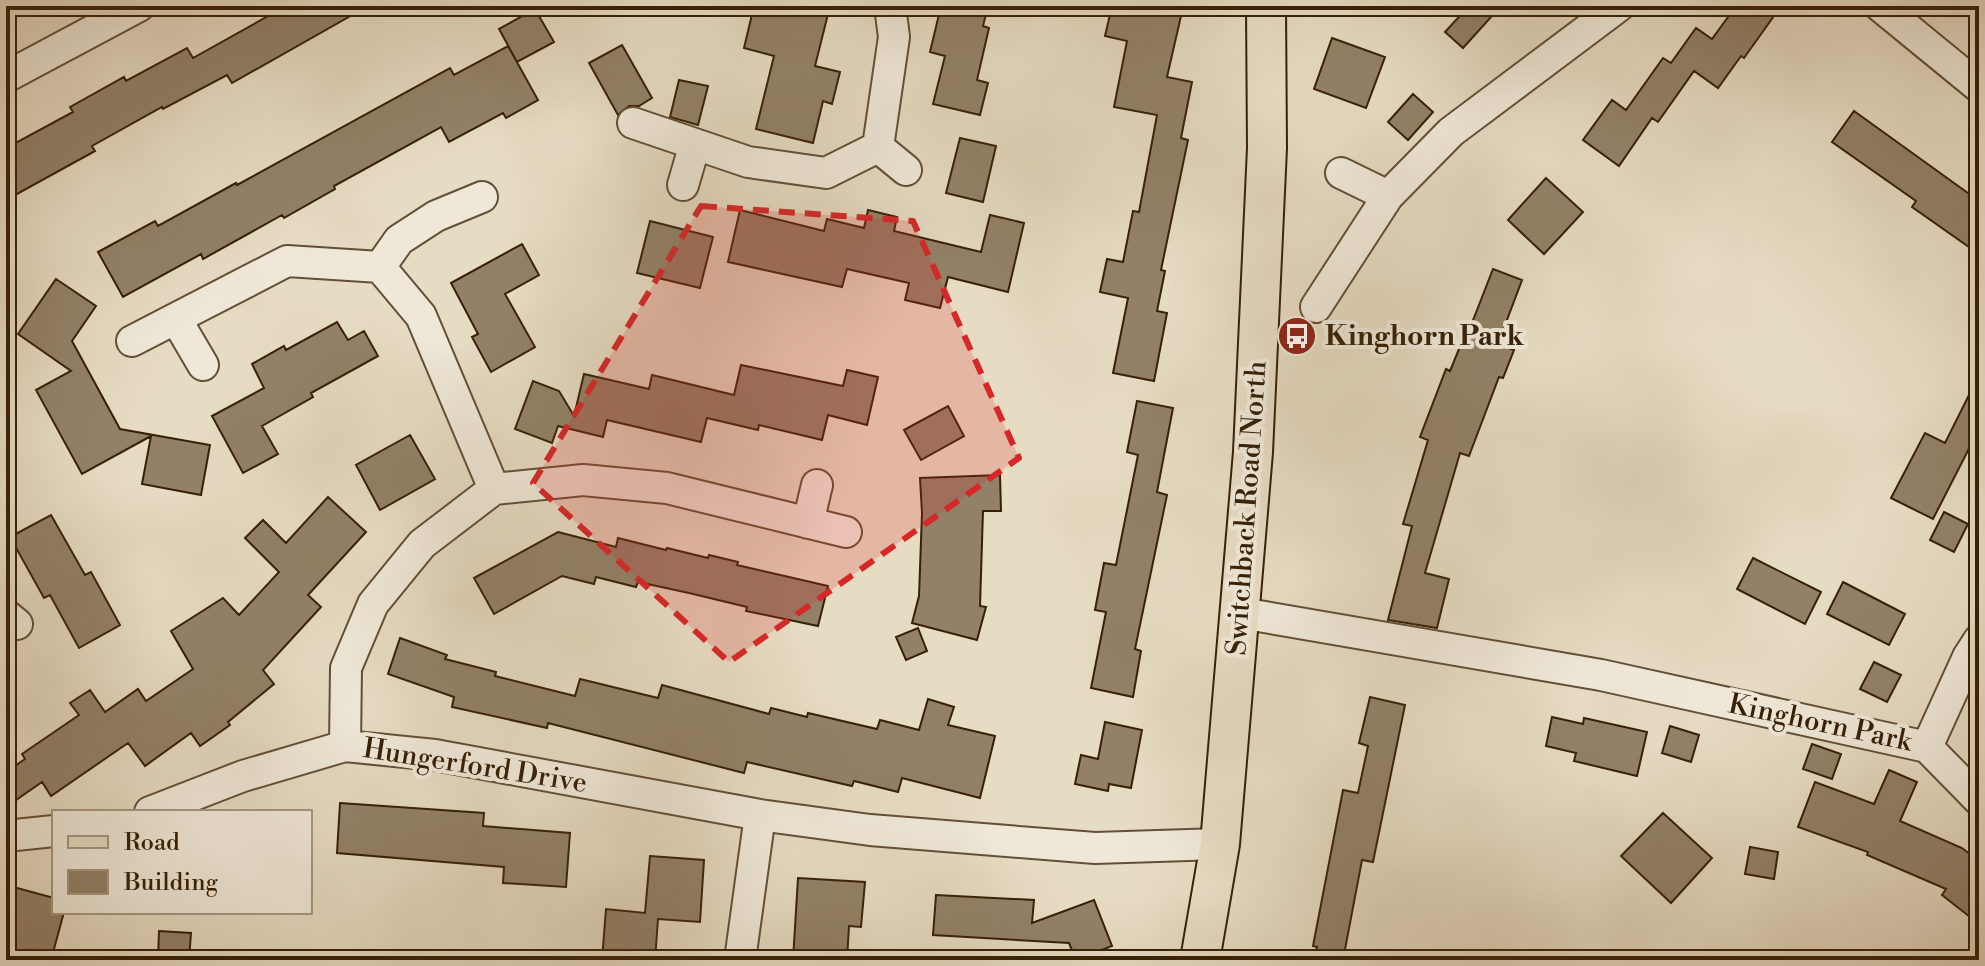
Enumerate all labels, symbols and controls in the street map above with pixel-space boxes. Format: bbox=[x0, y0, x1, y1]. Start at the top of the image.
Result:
bus stop icon: Kinghorn Park bbox=[1276, 315, 1318, 357]
place label: Kinghorn Park bbox=[1325, 319, 1524, 354]
street label: Switchback Road North bbox=[1219, 359, 1275, 657]
street label: Kinghorn Park bbox=[1725, 686, 1916, 760]
street label: Hungerford Drive bbox=[360, 731, 590, 801]
legend bbox=[52, 810, 312, 914]
text: Road bbox=[124, 828, 180, 858]
text: Building bbox=[123, 868, 218, 898]

